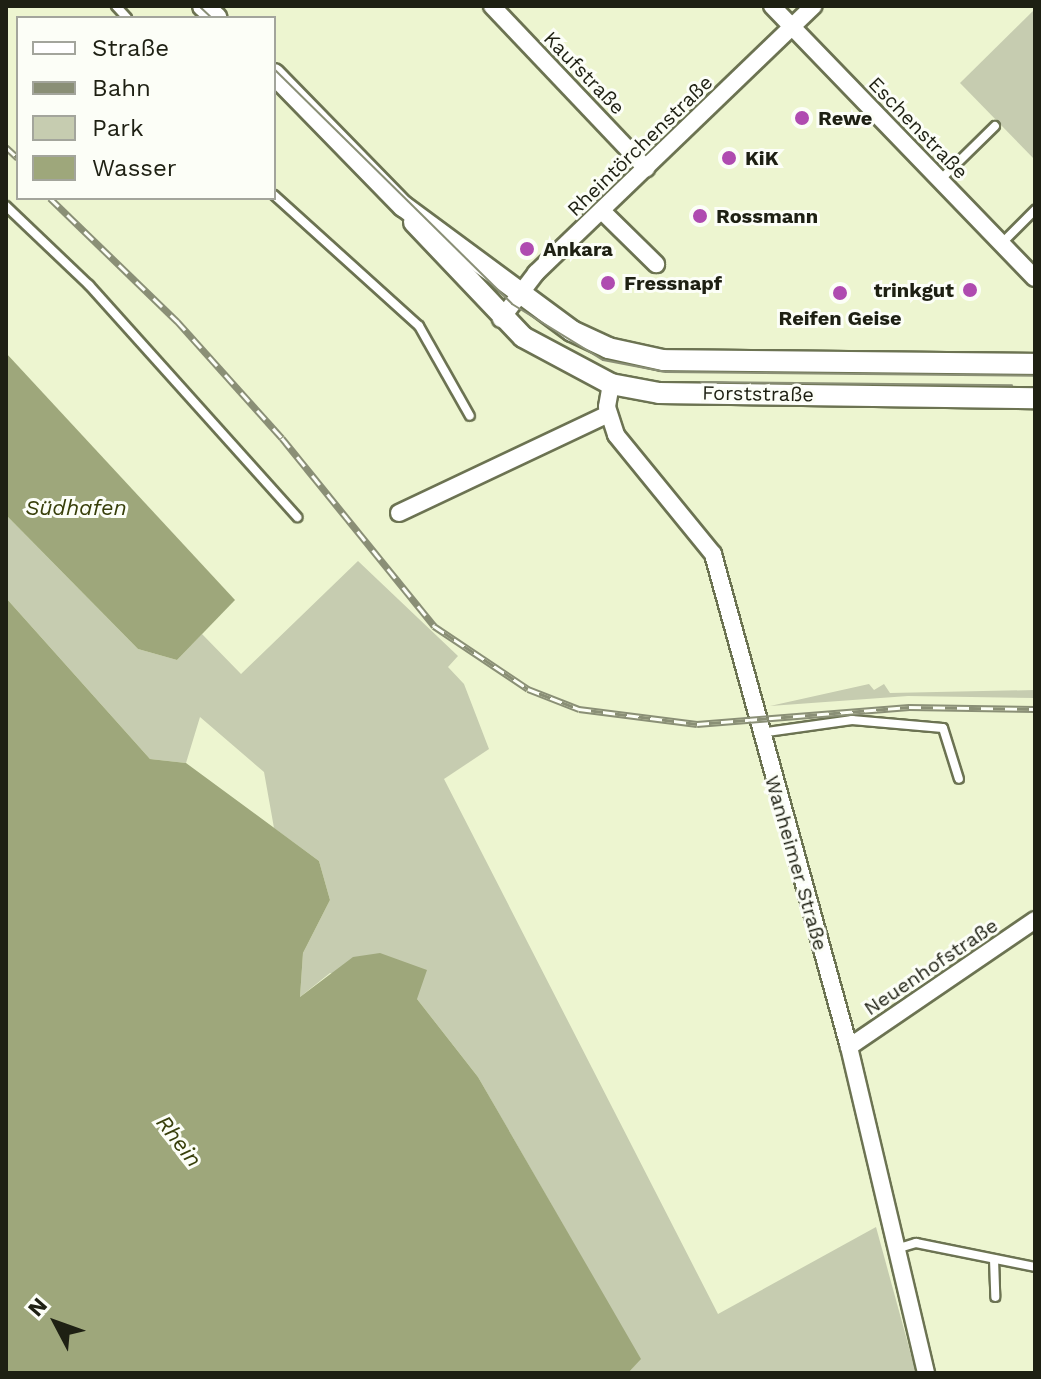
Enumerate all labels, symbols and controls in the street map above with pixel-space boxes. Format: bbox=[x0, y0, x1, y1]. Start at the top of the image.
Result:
legend bbox=[16, 16, 276, 200]
street label: Kaufstraße bbox=[538, 26, 630, 120]
text: Straße bbox=[92, 34, 169, 62]
street label: Rheintörchenstraße bbox=[562, 71, 718, 221]
street label: Eschenstraße bbox=[863, 72, 973, 184]
text: Bahn bbox=[92, 74, 151, 102]
place label: Rewe bbox=[818, 106, 872, 130]
marker: Rewe bbox=[793, 109, 811, 127]
text: Park bbox=[92, 114, 144, 142]
place label: KiK bbox=[745, 146, 779, 170]
marker: KiK bbox=[720, 149, 738, 167]
text: Wasser bbox=[92, 154, 177, 182]
place label: Rossmann bbox=[716, 204, 818, 228]
marker: Rossmann bbox=[691, 207, 709, 225]
place label: Ankara bbox=[543, 237, 613, 261]
marker: Ankara bbox=[518, 240, 536, 258]
place label: Fressnapf bbox=[624, 271, 722, 295]
marker: Fressnapf bbox=[599, 274, 617, 292]
place label: trinkgut bbox=[874, 278, 954, 302]
marker: trinkgut bbox=[961, 281, 979, 299]
marker: Reifen Geise bbox=[831, 284, 849, 302]
place label: Reifen Geise bbox=[779, 306, 901, 330]
street label: Forststraße bbox=[702, 381, 814, 407]
water label: Südhafen bbox=[25, 495, 127, 521]
street label: Wanheimer Straße bbox=[759, 773, 833, 953]
street label: Neuenhofstraße bbox=[859, 913, 1003, 1021]
water label: Rhein bbox=[151, 1110, 207, 1172]
north arrow bbox=[16, 1283, 96, 1363]
text: N bbox=[23, 1293, 52, 1321]

